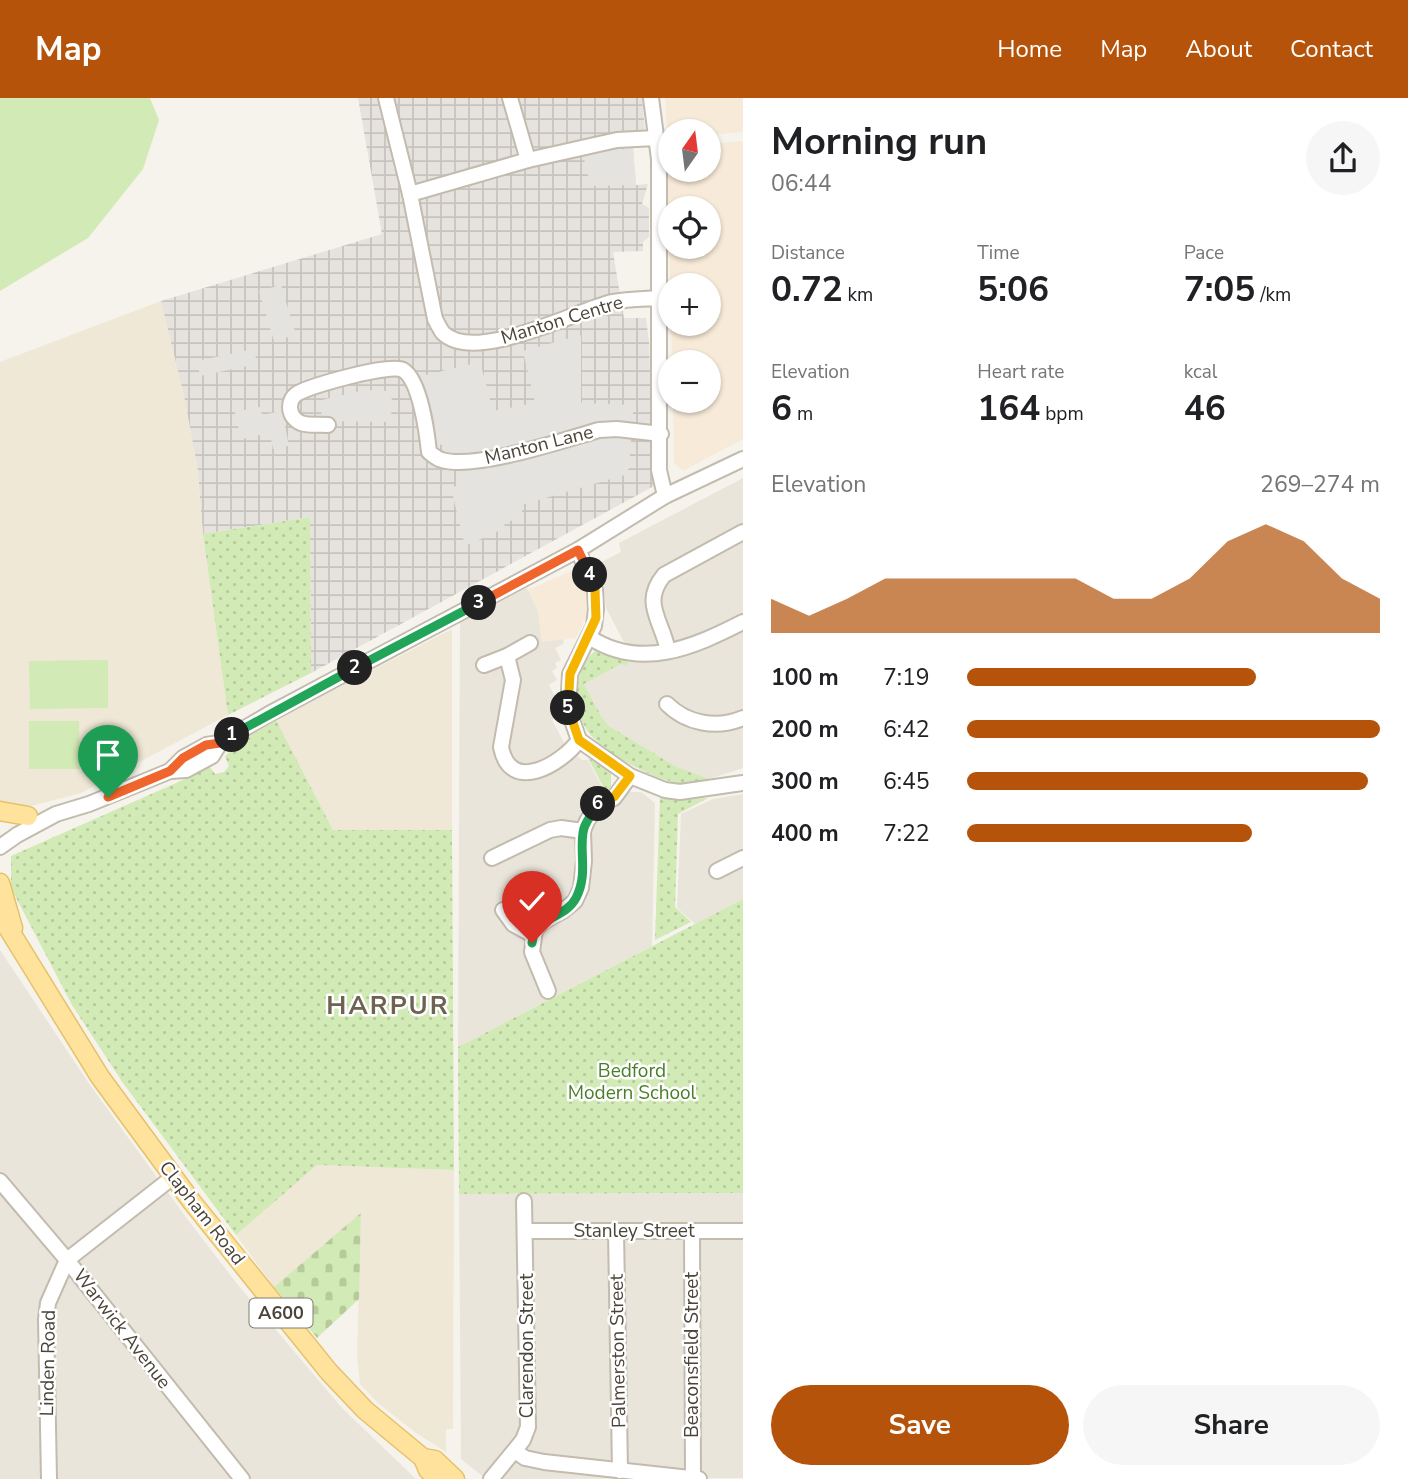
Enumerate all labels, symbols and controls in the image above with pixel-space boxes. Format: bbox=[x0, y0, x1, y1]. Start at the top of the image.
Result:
text: Map bbox=[35, 27, 102, 72]
text: Home bbox=[997, 33, 1062, 65]
text: Map bbox=[1100, 33, 1147, 65]
text: About bbox=[1185, 33, 1252, 65]
text: Contact bbox=[1290, 33, 1373, 65]
text: Morning run bbox=[771, 116, 987, 167]
north arrow bbox=[658, 119, 721, 182]
map controls bbox=[658, 119, 721, 413]
button: share bbox=[1306, 121, 1380, 195]
text: 06:44 bbox=[771, 168, 831, 199]
button: locate bbox=[658, 196, 721, 259]
text: Distance bbox=[771, 240, 845, 266]
text: Time bbox=[977, 240, 1020, 266]
text: Pace bbox=[1184, 240, 1224, 266]
text: 0.72 bbox=[771, 266, 843, 313]
text: 5:06 bbox=[977, 266, 1049, 313]
text: 7:05 bbox=[1184, 266, 1255, 313]
button: + bbox=[658, 273, 721, 336]
text: km bbox=[843, 282, 873, 308]
text: /km bbox=[1255, 282, 1291, 308]
street label: Manton Centre bbox=[498, 289, 626, 351]
button: − bbox=[658, 350, 721, 413]
text: Elevation bbox=[771, 359, 850, 385]
text: Heart rate bbox=[977, 359, 1064, 385]
text: kcal bbox=[1184, 359, 1217, 385]
text: 6 bbox=[771, 385, 792, 432]
text: 164 bbox=[977, 385, 1040, 432]
text: 46 bbox=[1184, 385, 1226, 432]
text: m bbox=[792, 401, 813, 427]
text: bpm bbox=[1040, 401, 1084, 427]
street label: Manton Lane bbox=[482, 419, 596, 471]
text: Elevation bbox=[771, 469, 866, 500]
text: 269–274 m bbox=[1260, 469, 1380, 500]
pin: 4 bbox=[572, 558, 608, 592]
text: 4 bbox=[584, 561, 595, 587]
pin: 3 bbox=[462, 586, 496, 620]
text: 3 bbox=[473, 589, 484, 615]
pin: 2 bbox=[338, 650, 372, 686]
text: 2 bbox=[349, 654, 360, 680]
text: 100 m bbox=[771, 662, 839, 693]
text: 7:19 bbox=[883, 662, 930, 693]
pin: 5 bbox=[550, 690, 586, 726]
text: 5 bbox=[562, 694, 573, 720]
text: 200 m bbox=[771, 714, 839, 745]
text: 6:42 bbox=[883, 714, 930, 745]
pin: 1 bbox=[215, 718, 250, 752]
text: 1 bbox=[226, 721, 237, 747]
pin bbox=[78, 725, 138, 797]
icon: arrive bbox=[89, 736, 127, 774]
text: 300 m bbox=[771, 766, 839, 797]
text: 6:45 bbox=[883, 766, 930, 797]
pin: 6 bbox=[580, 786, 616, 822]
text: 6 bbox=[592, 790, 603, 816]
text: 400 m bbox=[771, 818, 839, 849]
text: 7:22 bbox=[883, 818, 930, 849]
pin bbox=[502, 871, 562, 943]
icon: check bbox=[513, 882, 551, 920]
district label: HARPUR bbox=[326, 988, 450, 1023]
park label: Bedford Modern School bbox=[568, 1058, 697, 1106]
street label: Clapham Road bbox=[153, 1155, 251, 1271]
street label: Stanley Street bbox=[573, 1218, 695, 1244]
street label: Warwick Avenue bbox=[67, 1264, 177, 1394]
street label: Beaconsfield Street bbox=[679, 1272, 705, 1438]
street label: Clarendon Street bbox=[514, 1273, 540, 1419]
street label: Palmerston Street bbox=[604, 1273, 632, 1428]
road number: A600 bbox=[250, 1298, 312, 1328]
street label: Linden Road bbox=[34, 1309, 62, 1417]
button: Save bbox=[771, 1385, 1069, 1465]
button: Share bbox=[1083, 1385, 1380, 1465]

